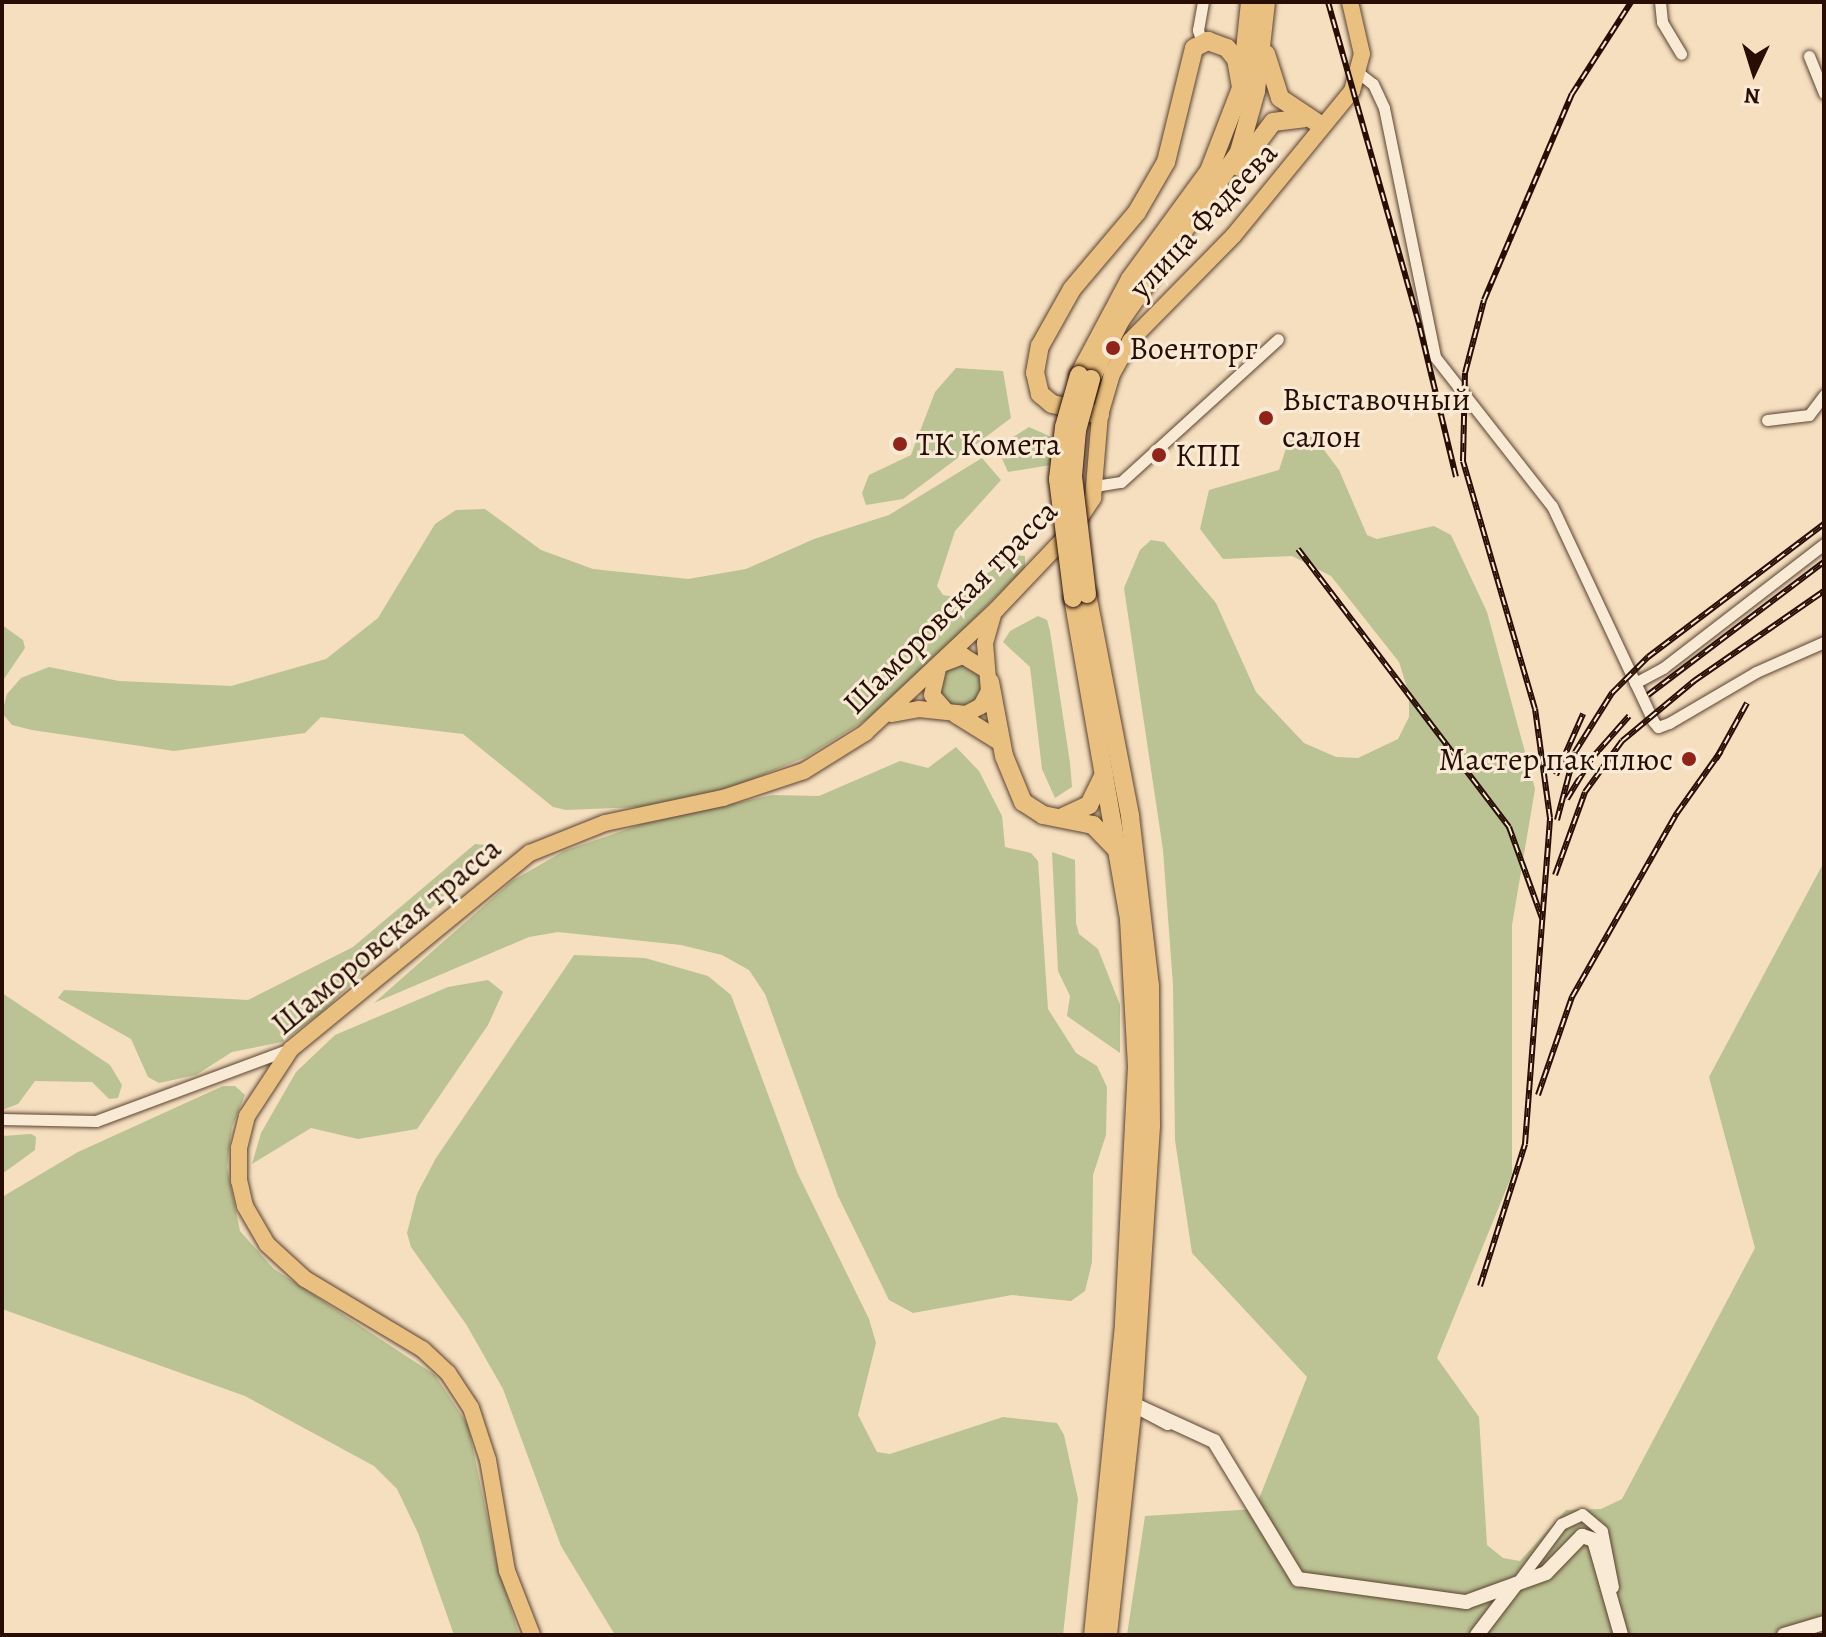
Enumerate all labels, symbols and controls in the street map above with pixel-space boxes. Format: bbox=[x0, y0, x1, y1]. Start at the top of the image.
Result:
north arrow bbox=[1714, 32, 1794, 112]
text: N bbox=[1743, 80, 1761, 111]
street label: улица Фадеева bbox=[1121, 134, 1285, 306]
place label: Военторг bbox=[1129, 329, 1258, 367]
marker: Военторг bbox=[1104, 339, 1122, 357]
place label: Выставочный салон bbox=[1282, 381, 1470, 456]
marker: Выставочный салон bbox=[1257, 409, 1275, 427]
place label: ТК Комета bbox=[916, 425, 1061, 463]
marker: ТК Комета bbox=[891, 435, 909, 453]
place label: КПП bbox=[1175, 436, 1241, 474]
marker: КПП bbox=[1150, 446, 1168, 464]
street label: Шаморовская трасса bbox=[835, 492, 1065, 722]
place label: Мастер пак плюс bbox=[1438, 740, 1673, 778]
marker: Мастер пак плюс bbox=[1680, 750, 1698, 768]
street label: Шаморовская трасса bbox=[263, 829, 509, 1043]

